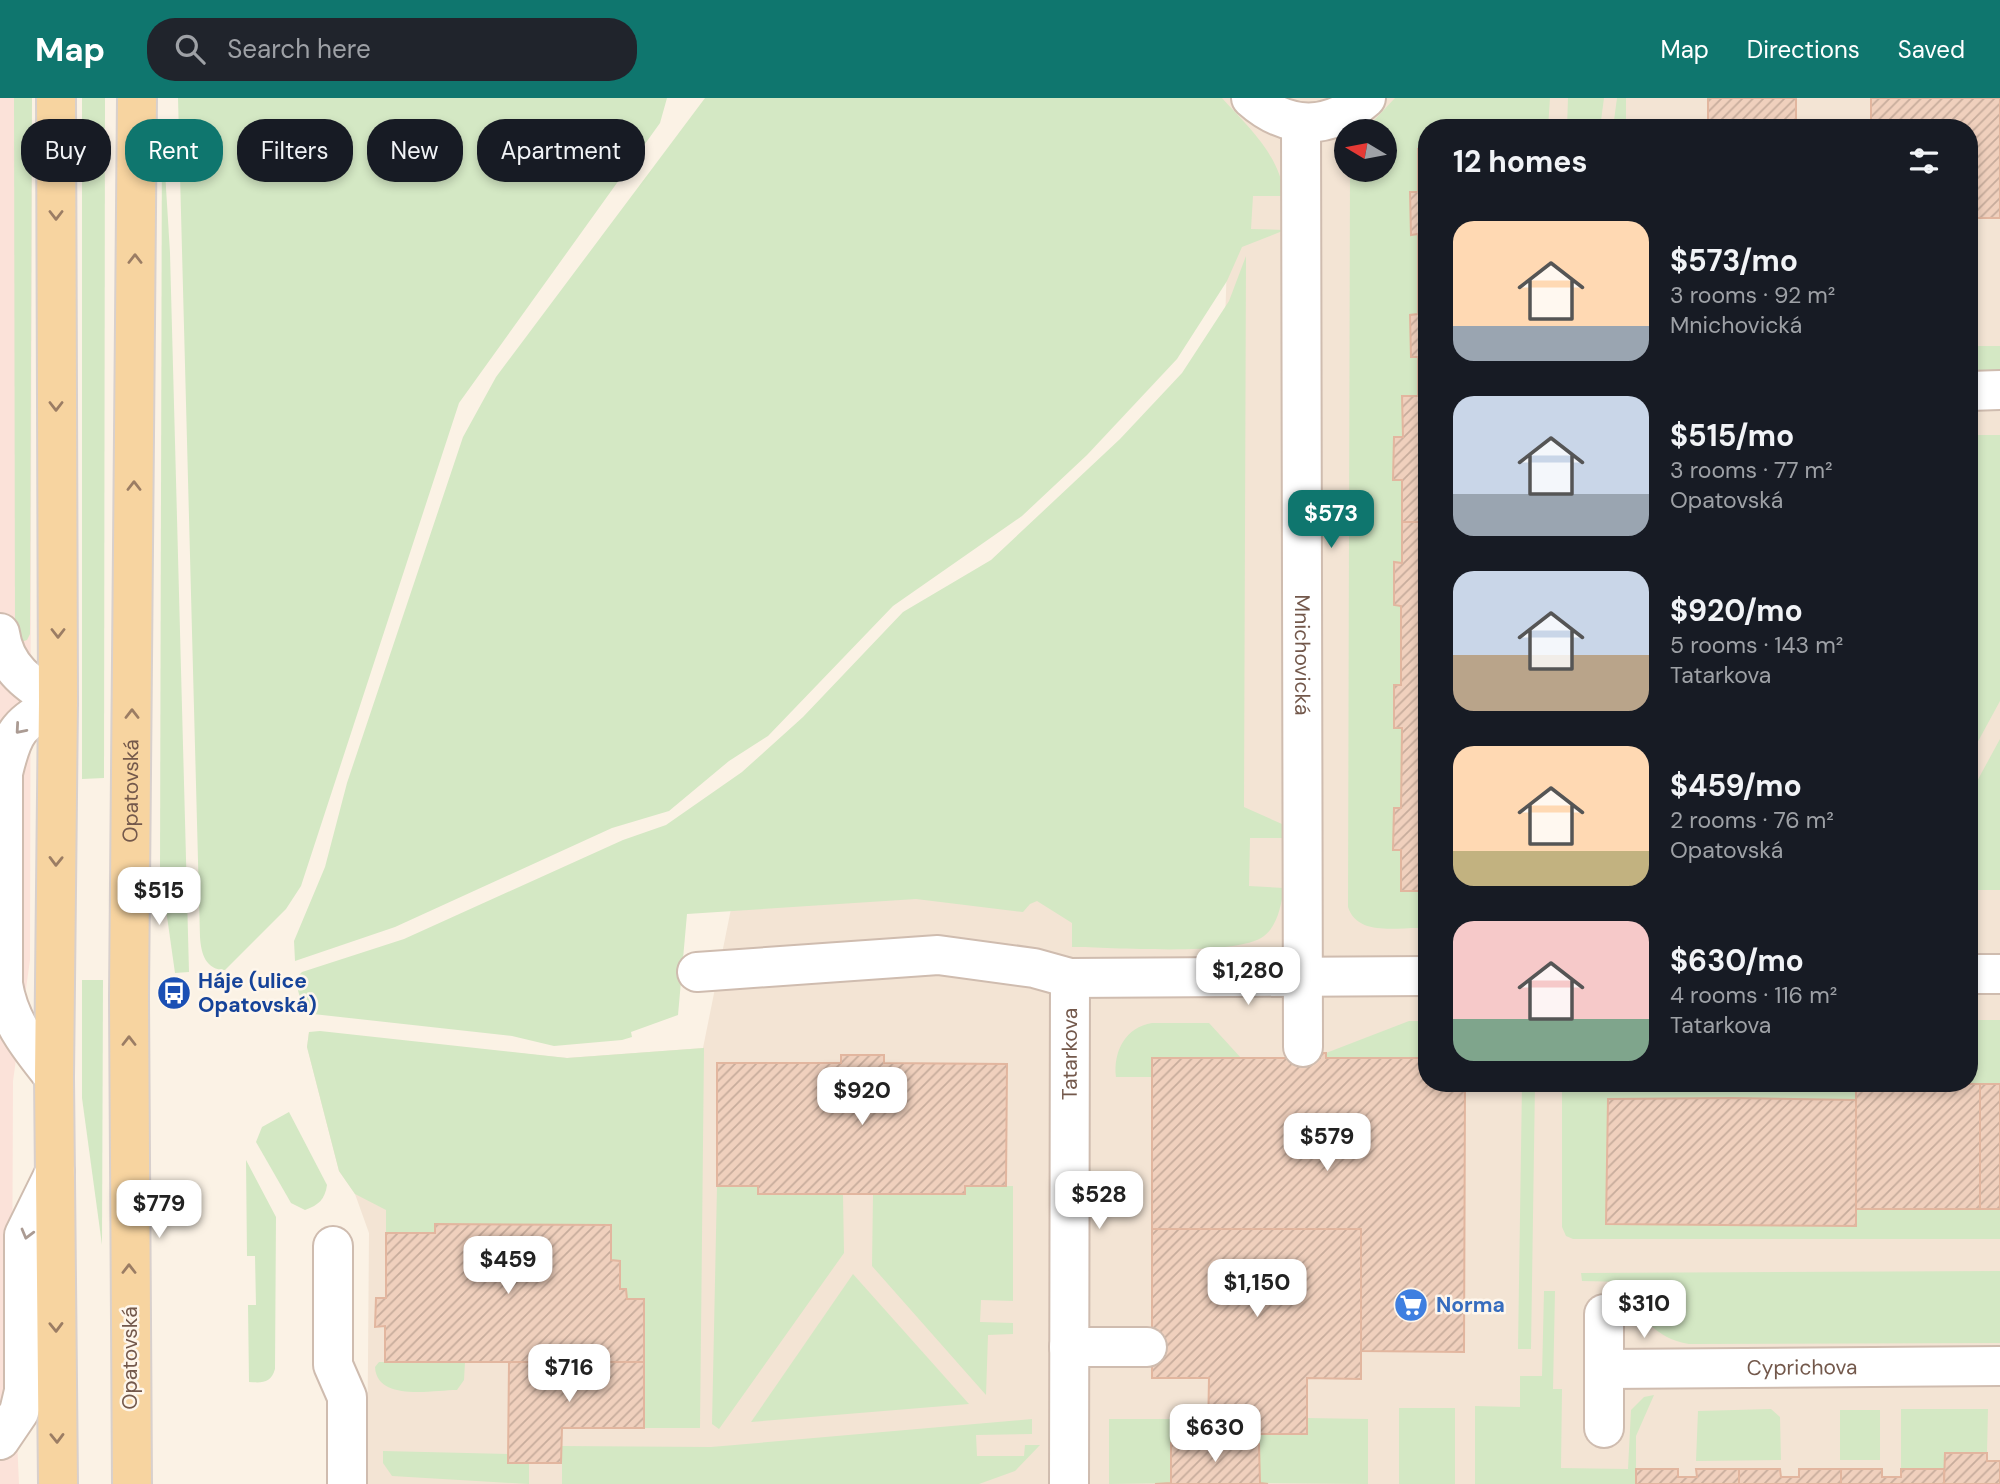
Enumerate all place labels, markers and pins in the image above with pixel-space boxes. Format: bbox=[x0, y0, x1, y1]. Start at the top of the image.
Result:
pin: $573 bbox=[1290, 490, 1372, 550]
pin: $515 bbox=[118, 868, 200, 927]
pin: $1,280 bbox=[1191, 948, 1305, 1007]
place label: Háje (ulice Opatovská) bbox=[198, 967, 317, 1019]
bus stop icon: Háje (ulice Opatovská) bbox=[155, 974, 193, 1012]
pin: $920 bbox=[821, 1068, 903, 1127]
pin: $579 bbox=[1286, 1114, 1368, 1173]
pin: $528 bbox=[1058, 1172, 1140, 1231]
pin: $779 bbox=[118, 1180, 200, 1240]
pin: $459 bbox=[467, 1236, 549, 1296]
pin: $1,150 bbox=[1200, 1260, 1314, 1319]
pin: $310 bbox=[1603, 1280, 1685, 1340]
supermarket icon: Norma bbox=[1392, 1286, 1430, 1324]
place label: Norma bbox=[1436, 1291, 1505, 1319]
pin: $716 bbox=[528, 1344, 610, 1404]
pin: $630 bbox=[1174, 1404, 1256, 1464]

